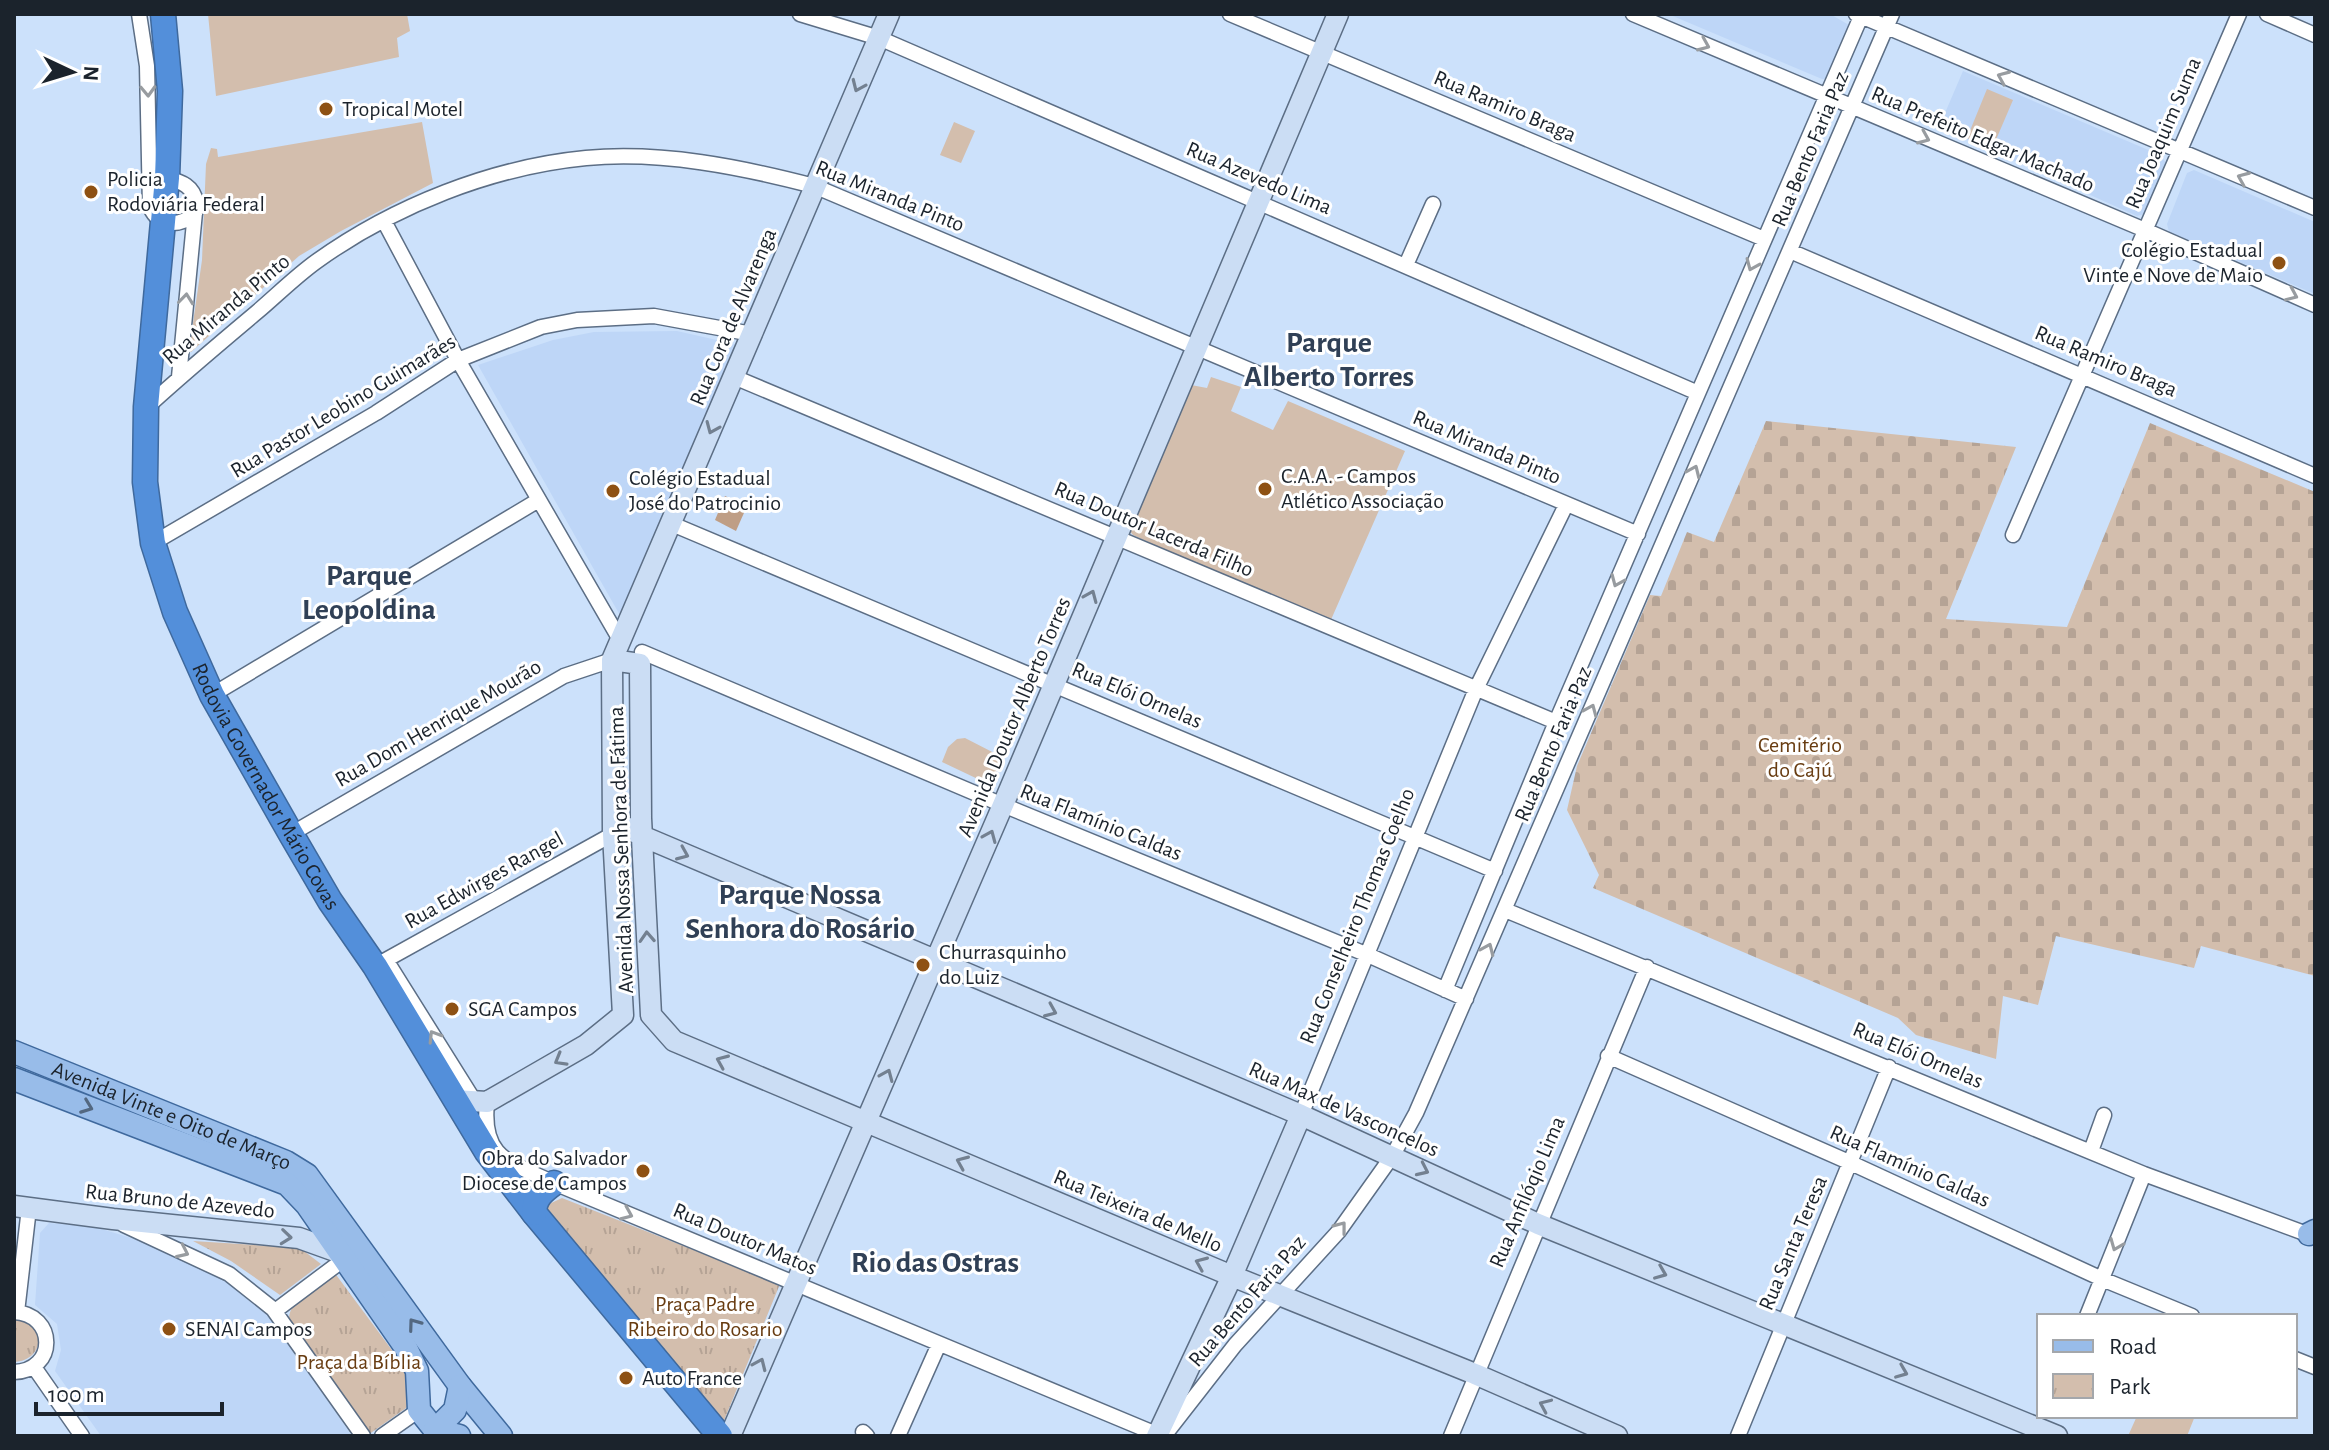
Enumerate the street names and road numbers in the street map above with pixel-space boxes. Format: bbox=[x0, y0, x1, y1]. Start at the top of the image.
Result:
street label: Rua Joaquim Suma bbox=[2121, 54, 2205, 212]
street label: Rua Ramiro Braga bbox=[1431, 66, 1579, 146]
street label: Rua Bento Faria Paz bbox=[1767, 68, 1853, 230]
street label: Rua Prefeito Edgar Machado bbox=[1868, 82, 2098, 196]
street label: Rua Azevedo Lima bbox=[1183, 137, 1335, 219]
street label: Rua Miranda Pinto bbox=[812, 156, 968, 236]
street label: Rua Cora de Alvarenga bbox=[686, 225, 780, 409]
street label: Rua Miranda Pinto bbox=[158, 250, 294, 368]
street label: Rua Ramiro Braga bbox=[2032, 321, 2180, 401]
street label: Rua Pastor Leobino Guimarães bbox=[227, 330, 459, 482]
street label: Rua Miranda Pinto bbox=[1410, 406, 1564, 488]
street label: Rua Doutor Lacerda Filho bbox=[1051, 477, 1257, 581]
street label: Avenida Doutor Alberto Torres bbox=[954, 594, 1074, 840]
street label: Rua Dom Henrique Mourão bbox=[331, 655, 545, 791]
street label: Rua Elói Ornelas bbox=[1069, 658, 1205, 732]
street label: Rodovia Governador Mário Covas bbox=[188, 660, 344, 914]
street label: Rua Bento Faria Paz bbox=[1510, 663, 1596, 825]
street label: Avenida Nossa Senhora de Fátima bbox=[605, 706, 637, 994]
street label: Rua Flamínio Caldas bbox=[1017, 779, 1185, 865]
street label: Rua Conselheiro Thomas Coelho bbox=[1296, 785, 1418, 1047]
street label: Rua Edwirges Rangel bbox=[401, 827, 567, 933]
street label: Rua Elói Ornelas bbox=[1850, 1018, 1986, 1092]
street label: Rua Max de Vasconcelos bbox=[1246, 1057, 1442, 1161]
street label: Avenida Vinte e Oito de Março bbox=[49, 1058, 294, 1174]
street label: Rua Anfilóqio Lima bbox=[1485, 1113, 1569, 1271]
street label: Rua Flamínio Caldas bbox=[1827, 1121, 1993, 1211]
street label: Rua Teixeira de Mello bbox=[1050, 1166, 1226, 1256]
street label: Rua Santa Teresa bbox=[1755, 1172, 1831, 1314]
street label: Rua Bruno de Azevedo bbox=[84, 1180, 276, 1222]
street label: Rua Doutor Matos bbox=[670, 1199, 820, 1279]
street label: Rua Bento Faria Paz bbox=[1184, 1231, 1310, 1371]

